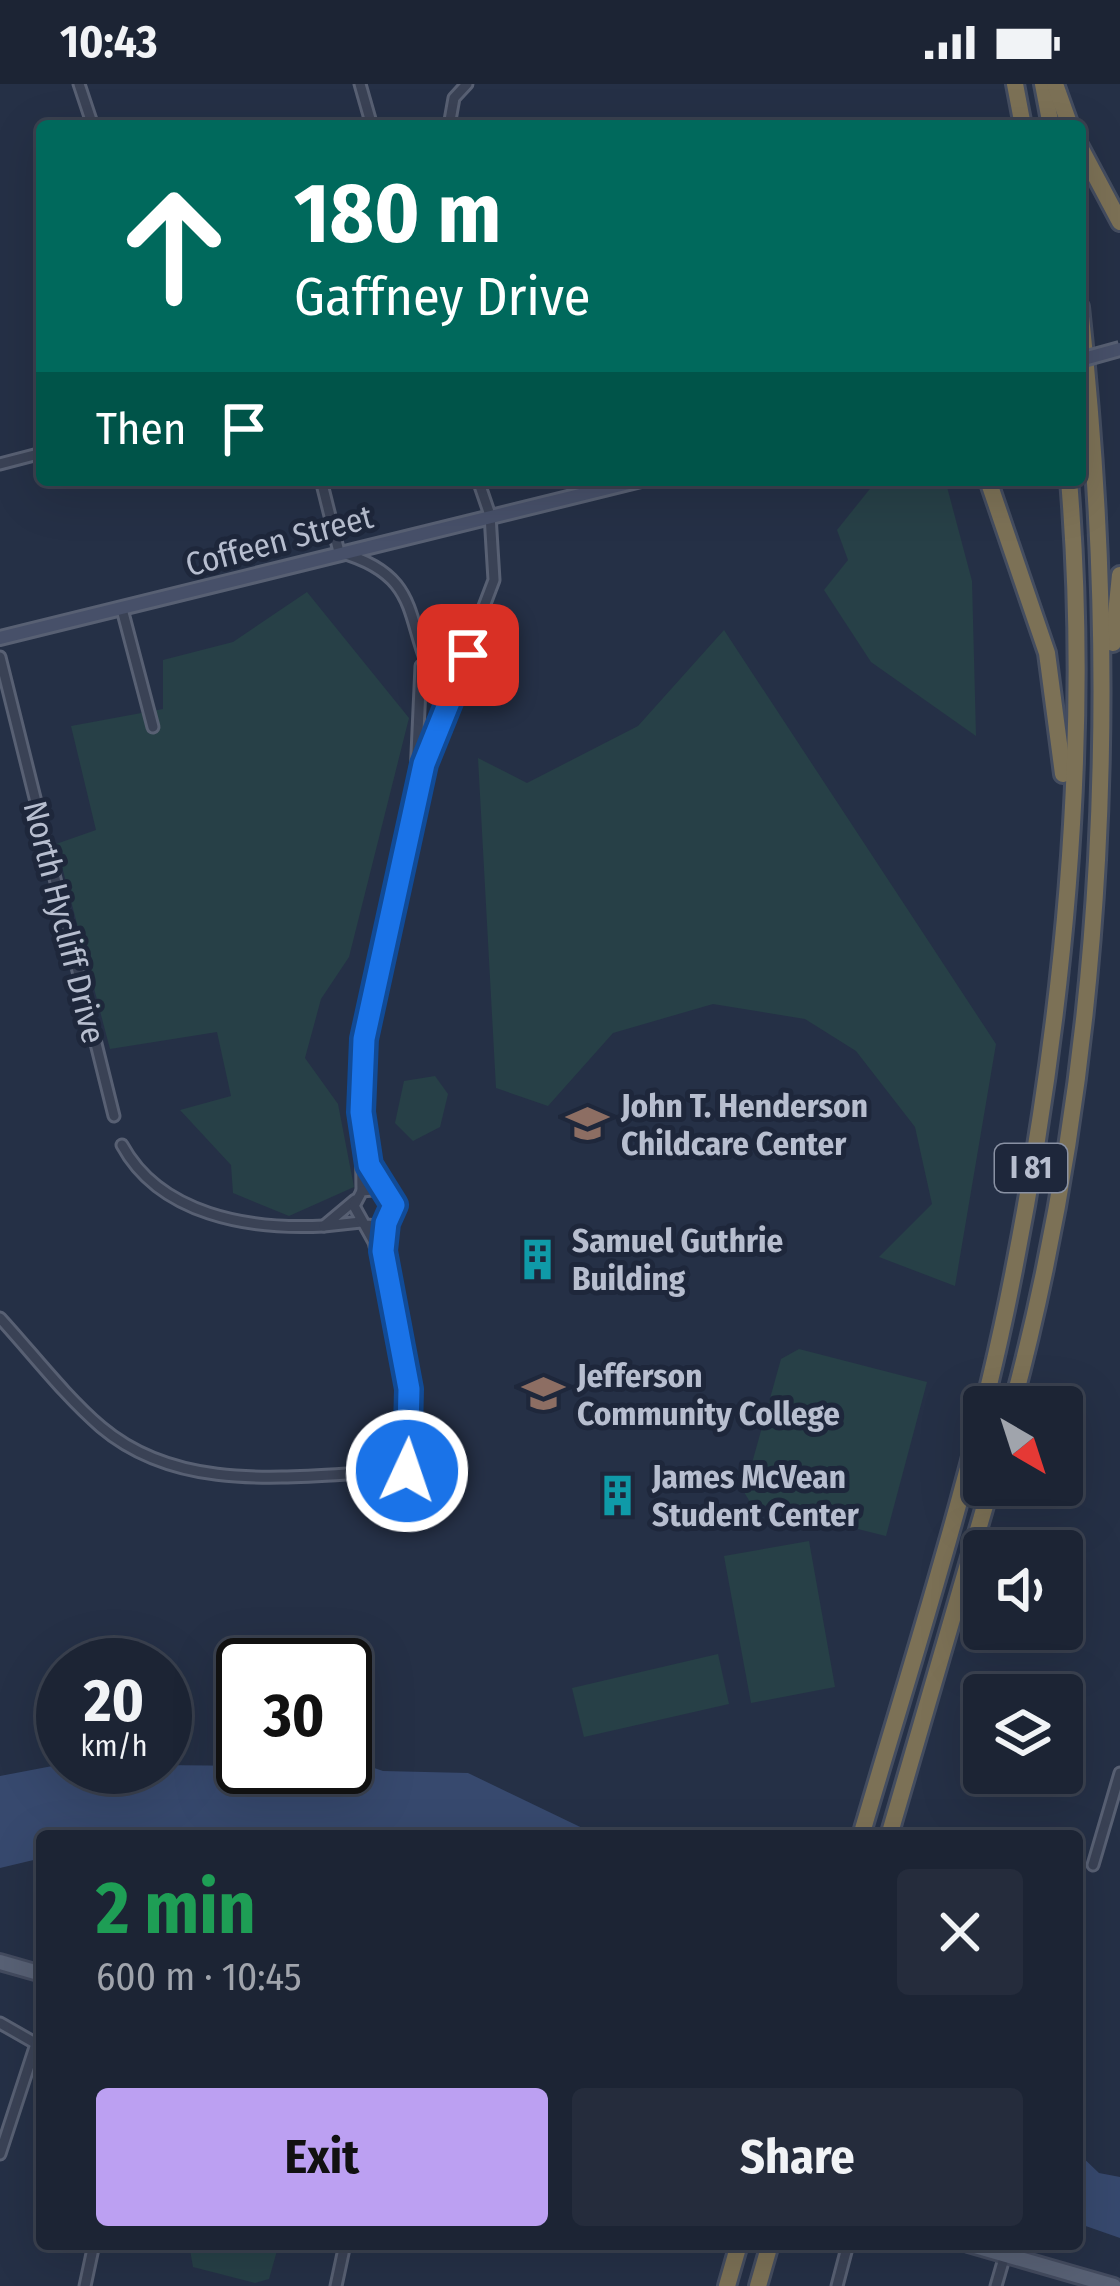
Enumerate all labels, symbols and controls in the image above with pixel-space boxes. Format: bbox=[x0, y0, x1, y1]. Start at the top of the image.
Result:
text: 10:43 bbox=[60, 15, 158, 69]
text: 180 m bbox=[294, 163, 501, 264]
icon: ahead bbox=[96, 168, 252, 324]
text: Gaffney Drive bbox=[294, 265, 590, 329]
icon: arrive bbox=[211, 396, 277, 462]
text: Then bbox=[96, 402, 187, 456]
street label: Coffeen Street bbox=[181, 497, 377, 585]
pin bbox=[417, 604, 519, 706]
icon: arrive bbox=[435, 622, 501, 688]
street label: North Hycliff Drive bbox=[15, 797, 113, 1048]
place label: John T. Henderson Childcare Center bbox=[620, 1086, 868, 1164]
school or university icon: John T. Henderson Childcare Center bbox=[564, 1101, 610, 1147]
road number: I 81 bbox=[995, 1144, 1067, 1192]
place label: Samuel Guthrie Building bbox=[572, 1221, 783, 1299]
building icon: Samuel Guthrie Building bbox=[515, 1236, 561, 1282]
place label: Jefferson Community College bbox=[576, 1356, 840, 1434]
school or university icon: Jefferson Community College bbox=[520, 1371, 566, 1417]
north arrow bbox=[963, 1386, 1083, 1506]
map controls bbox=[963, 1386, 1083, 1794]
position arrow bbox=[344, 1408, 470, 1534]
place label: James McVean Student Center bbox=[651, 1457, 860, 1535]
building icon: James McVean Student Center bbox=[595, 1472, 641, 1518]
button: sound bbox=[963, 1530, 1083, 1650]
speed limit sign: 30 bbox=[216, 1638, 372, 1794]
text: 20 bbox=[84, 1665, 144, 1737]
button: layers bbox=[963, 1674, 1083, 1794]
text: km/h bbox=[81, 1728, 147, 1764]
text: 2 min bbox=[96, 1866, 256, 1952]
button: close bbox=[897, 1869, 1023, 1995]
text: 600 m · 10:45 bbox=[96, 1954, 302, 2000]
button: Exit bbox=[96, 2088, 548, 2226]
button: Share bbox=[572, 2088, 1023, 2226]

